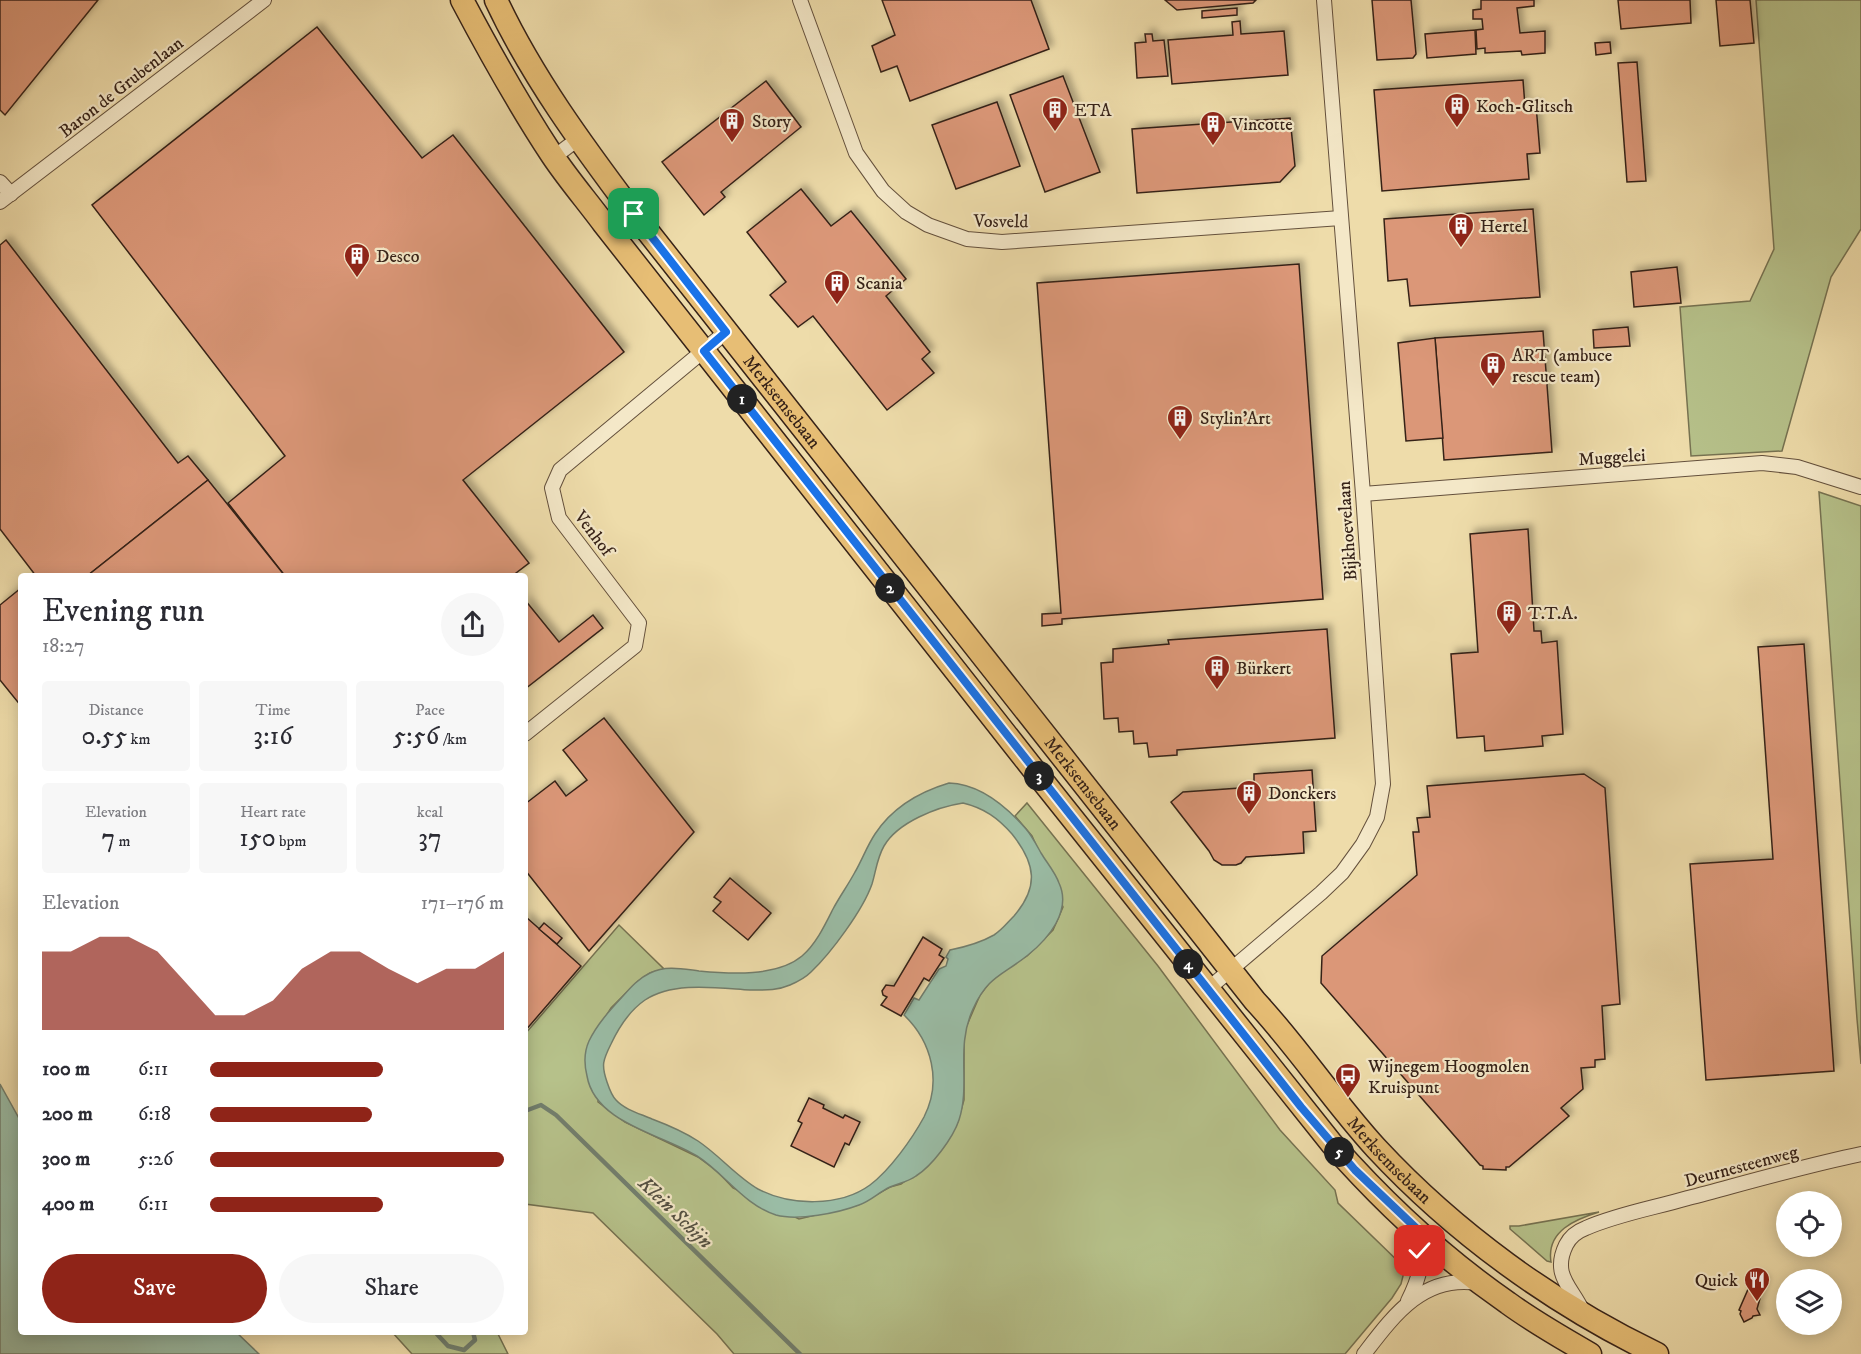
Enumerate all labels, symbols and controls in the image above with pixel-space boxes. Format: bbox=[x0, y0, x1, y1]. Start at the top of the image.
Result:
street label: Baron de Grubenlaan bbox=[55, 32, 189, 143]
building icon: Koch-Glitsch bbox=[1442, 91, 1472, 129]
building icon: ETA bbox=[1040, 95, 1070, 133]
place label: Koch-Glitsch bbox=[1476, 96, 1574, 118]
place label: ETA bbox=[1074, 100, 1112, 122]
building icon: Story bbox=[717, 106, 747, 144]
building icon: Vincotte bbox=[1198, 109, 1228, 147]
place label: Story bbox=[752, 111, 792, 133]
place label: Vincotte bbox=[1231, 114, 1293, 136]
pin bbox=[608, 188, 659, 239]
icon: arrive bbox=[617, 197, 650, 230]
street label: Vosveld bbox=[972, 211, 1029, 233]
building icon: Hertel bbox=[1446, 211, 1476, 249]
place label: Hertel bbox=[1480, 216, 1528, 238]
building icon: Desco bbox=[342, 241, 372, 279]
place label: Desco bbox=[376, 246, 420, 268]
building icon: Scania bbox=[822, 268, 852, 306]
place label: Scania bbox=[856, 273, 903, 295]
place label: ART (ambuce rescue team) bbox=[1512, 345, 1612, 388]
building icon: ART (ambuce rescue team) bbox=[1478, 350, 1508, 388]
street label: Merksemsebaan bbox=[738, 351, 825, 454]
pin: 1 bbox=[727, 384, 757, 414]
text: 1 bbox=[739, 389, 745, 409]
building icon: Stylin'Art bbox=[1165, 403, 1195, 441]
place label: Stylin'Art bbox=[1200, 408, 1271, 430]
street label: Muggelei bbox=[1578, 445, 1646, 471]
street label: Bijkhoevelaan bbox=[1333, 480, 1362, 582]
street label: Venhof bbox=[568, 506, 619, 563]
pin: 2 bbox=[875, 573, 905, 603]
text: 2 bbox=[886, 578, 894, 598]
text: Evening run bbox=[42, 591, 204, 632]
button: share bbox=[441, 593, 504, 656]
building icon: T.T.A. bbox=[1494, 598, 1524, 636]
place label: T.T.A. bbox=[1528, 603, 1578, 625]
text: 18:27 bbox=[42, 634, 84, 659]
building icon: Bürkert bbox=[1202, 653, 1232, 691]
place label: Bürkert bbox=[1236, 658, 1292, 680]
text: Distance bbox=[88, 700, 144, 720]
text: Time bbox=[256, 700, 290, 720]
text: Pace bbox=[415, 700, 445, 720]
text: 0.55 bbox=[81, 720, 127, 753]
text: 3:16 bbox=[253, 720, 293, 753]
text: 5:56 bbox=[393, 720, 439, 753]
text: km bbox=[127, 729, 151, 749]
text: /km bbox=[439, 729, 467, 749]
street label: Merksemsebaan bbox=[1039, 733, 1126, 835]
pin: 3 bbox=[1024, 761, 1054, 791]
text: 3 bbox=[1036, 766, 1042, 786]
building icon: Donckers bbox=[1234, 778, 1264, 816]
place label: Donckers bbox=[1268, 783, 1336, 805]
text: Elevation bbox=[85, 802, 147, 822]
text: Heart rate bbox=[240, 802, 306, 822]
text: kcal bbox=[417, 802, 443, 822]
text: 7 bbox=[101, 822, 115, 855]
text: 150 bbox=[239, 822, 276, 855]
text: 37 bbox=[418, 822, 442, 855]
text: m bbox=[115, 831, 131, 851]
text: bpm bbox=[276, 831, 307, 851]
text: Elevation bbox=[42, 891, 119, 916]
text: 171–176 m bbox=[421, 891, 504, 916]
pin: 4 bbox=[1173, 949, 1203, 979]
text: 4 bbox=[1183, 954, 1193, 974]
place label: Wijnegem Hoogmolen Kruispunt bbox=[1367, 1056, 1530, 1099]
text: 100 m bbox=[42, 1057, 90, 1082]
text: 6:11 bbox=[138, 1057, 168, 1082]
bus stop icon: Wijnegem Hoogmolen Kruispunt bbox=[1333, 1061, 1363, 1099]
text: 200 m bbox=[42, 1102, 93, 1127]
text: 6:18 bbox=[138, 1102, 171, 1127]
street label: Merksemsebaan bbox=[1342, 1112, 1436, 1210]
pin: 5 bbox=[1324, 1137, 1354, 1167]
street label: Deurnesteenweg bbox=[1682, 1141, 1801, 1193]
text: 5 bbox=[1335, 1142, 1343, 1162]
text: 300 m bbox=[42, 1147, 90, 1172]
text: 5:26 bbox=[138, 1147, 173, 1172]
water label: Klein Schijn bbox=[632, 1171, 717, 1255]
map controls bbox=[1776, 1191, 1842, 1335]
button: locate bbox=[1776, 1191, 1842, 1257]
text: 400 m bbox=[42, 1192, 94, 1217]
text: 6:11 bbox=[138, 1192, 168, 1217]
pin bbox=[1394, 1225, 1445, 1276]
icon: check bbox=[1403, 1234, 1436, 1267]
button: Save bbox=[42, 1254, 267, 1323]
button: Share bbox=[279, 1254, 504, 1323]
restaurant icon: Quick bbox=[1742, 1265, 1772, 1303]
button: layers bbox=[1776, 1269, 1842, 1335]
place label: Quick bbox=[1695, 1270, 1738, 1292]

